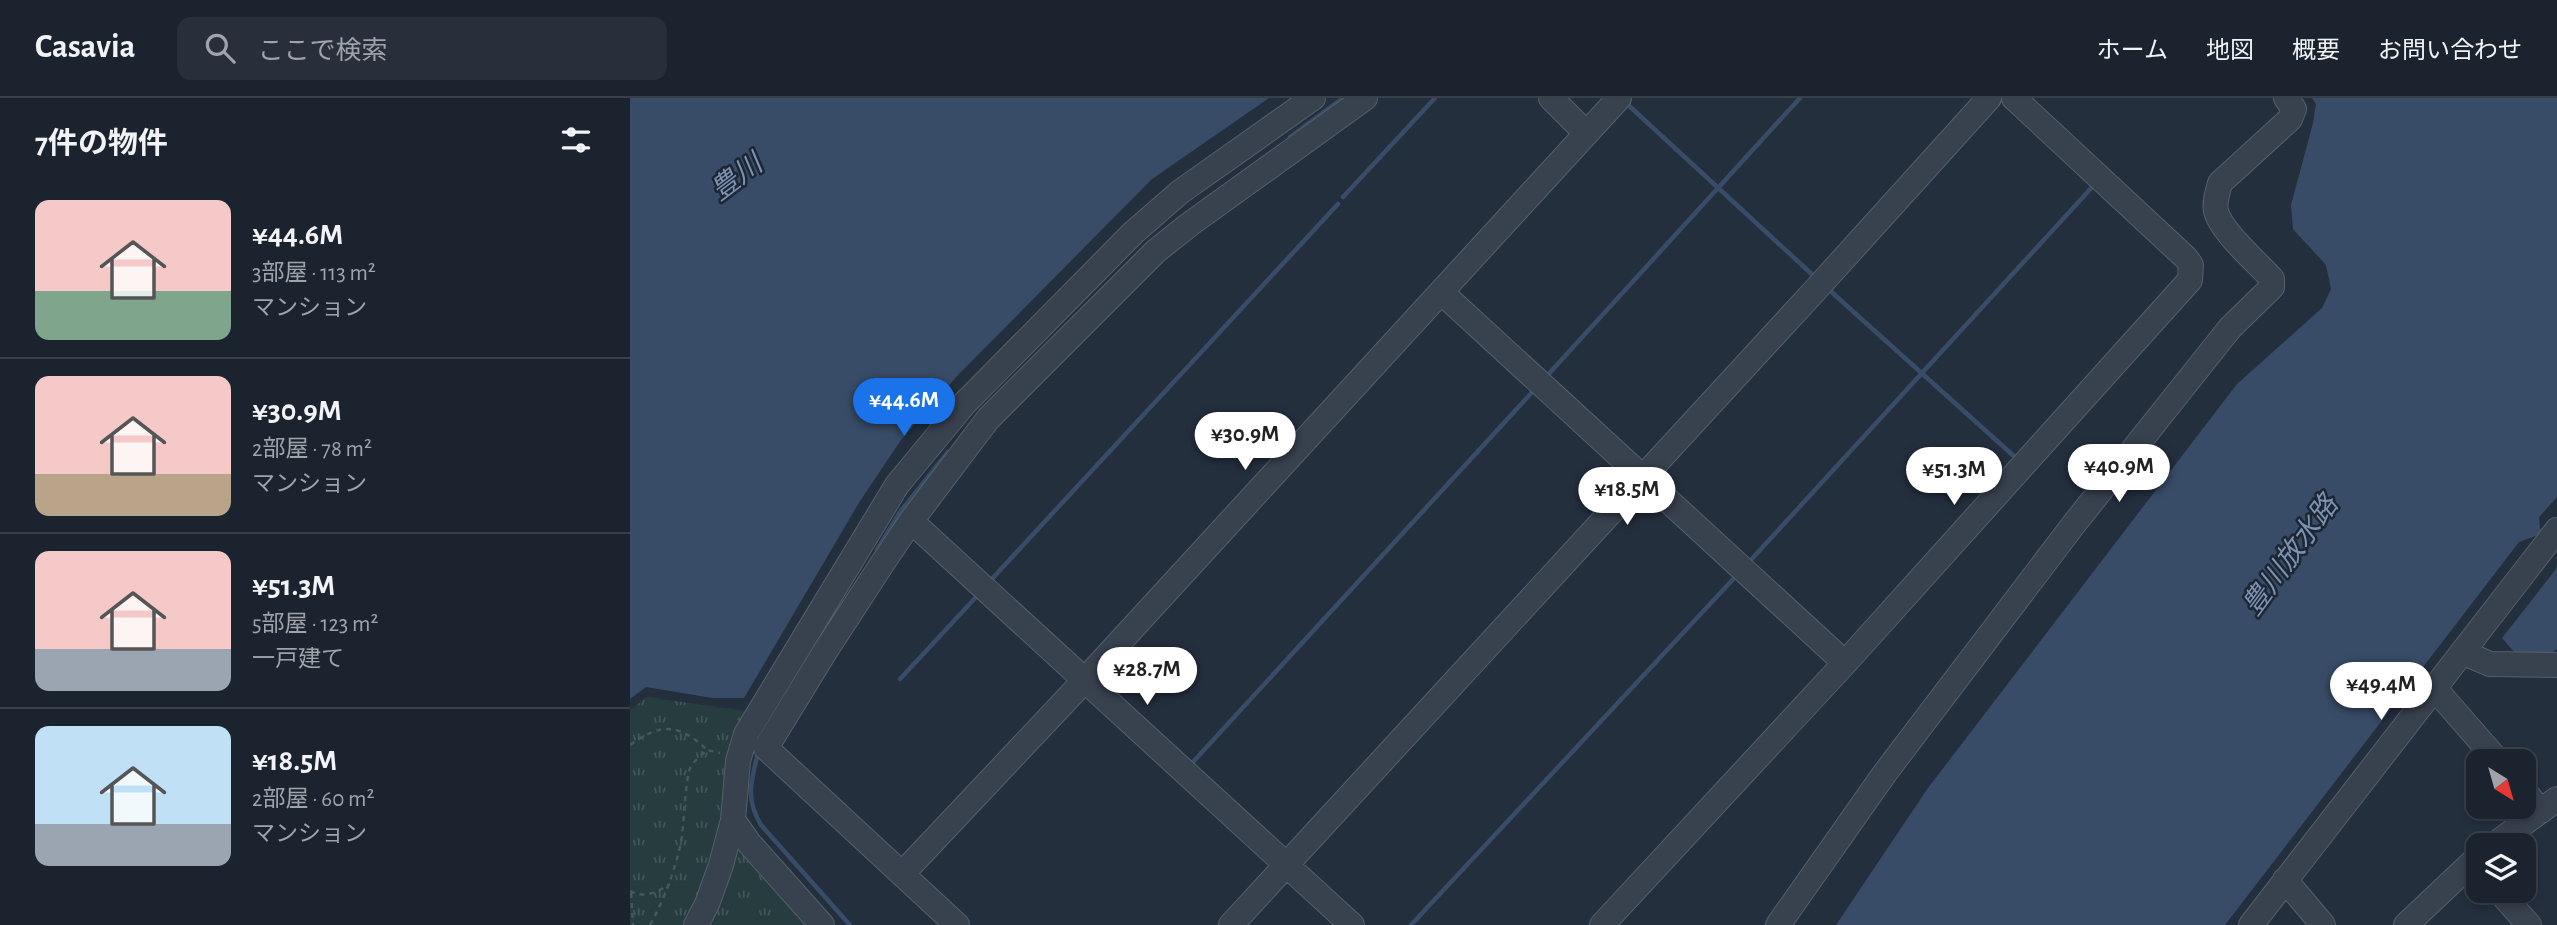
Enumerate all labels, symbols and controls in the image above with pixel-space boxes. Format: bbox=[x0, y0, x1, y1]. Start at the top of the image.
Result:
search box bbox=[177, 17, 667, 80]
icon: search bbox=[201, 29, 239, 67]
text: Casavia bbox=[35, 31, 135, 64]
text: ここで検索 bbox=[257, 38, 387, 64]
text: ホーム bbox=[2097, 39, 2168, 63]
text: 地図 bbox=[2206, 39, 2254, 63]
text: 概要 bbox=[2292, 39, 2340, 63]
text: お問い合わせ bbox=[2378, 39, 2522, 63]
icon: filters bbox=[557, 121, 595, 159]
text: 7件の物件 bbox=[35, 129, 168, 159]
water label: 豊川 bbox=[705, 147, 770, 206]
text: ¥44.6M bbox=[252, 220, 343, 250]
icon: home bbox=[91, 228, 175, 312]
text: 3部屋 · 113 m² bbox=[252, 262, 376, 285]
text: マンション bbox=[252, 297, 367, 320]
pin: ¥44.6M bbox=[847, 378, 961, 438]
text: ¥44.6M bbox=[869, 389, 939, 412]
text: ¥30.9M bbox=[252, 396, 342, 426]
icon: home bbox=[91, 404, 175, 488]
pin: ¥30.9M bbox=[1188, 412, 1302, 472]
text: ¥30.9M bbox=[1211, 423, 1279, 446]
text: 2部屋 · 78 m² bbox=[252, 438, 372, 461]
pin: ¥40.9M bbox=[2062, 444, 2176, 504]
pin: ¥51.3M bbox=[1897, 448, 2011, 507]
text: ¥40.9M bbox=[2084, 455, 2154, 478]
text: ¥51.3M bbox=[1922, 458, 1986, 481]
pin: ¥18.5M bbox=[1570, 468, 1684, 527]
text: マンション bbox=[252, 473, 367, 496]
text: ¥18.5M bbox=[1594, 478, 1660, 501]
water label: 豊川放水路 bbox=[2237, 488, 2345, 621]
text: ¥51.3M bbox=[252, 571, 335, 601]
icon: home bbox=[91, 579, 175, 663]
text: 5部屋 · 123 m² bbox=[252, 613, 379, 636]
text: 一戸建て bbox=[252, 648, 344, 671]
pin: ¥28.7M bbox=[1090, 648, 1204, 707]
text: ¥28.7M bbox=[1113, 658, 1181, 681]
pin: ¥49.4M bbox=[2324, 662, 2438, 722]
text: ¥49.4M bbox=[2346, 673, 2416, 696]
text: ¥18.5M bbox=[252, 746, 337, 776]
north arrow bbox=[2466, 749, 2536, 819]
map controls bbox=[2466, 749, 2536, 903]
icon: home bbox=[91, 754, 175, 838]
text: 2部屋 · 60 m² bbox=[252, 788, 375, 811]
text: マンション bbox=[252, 823, 367, 846]
button: layers bbox=[2466, 833, 2536, 903]

